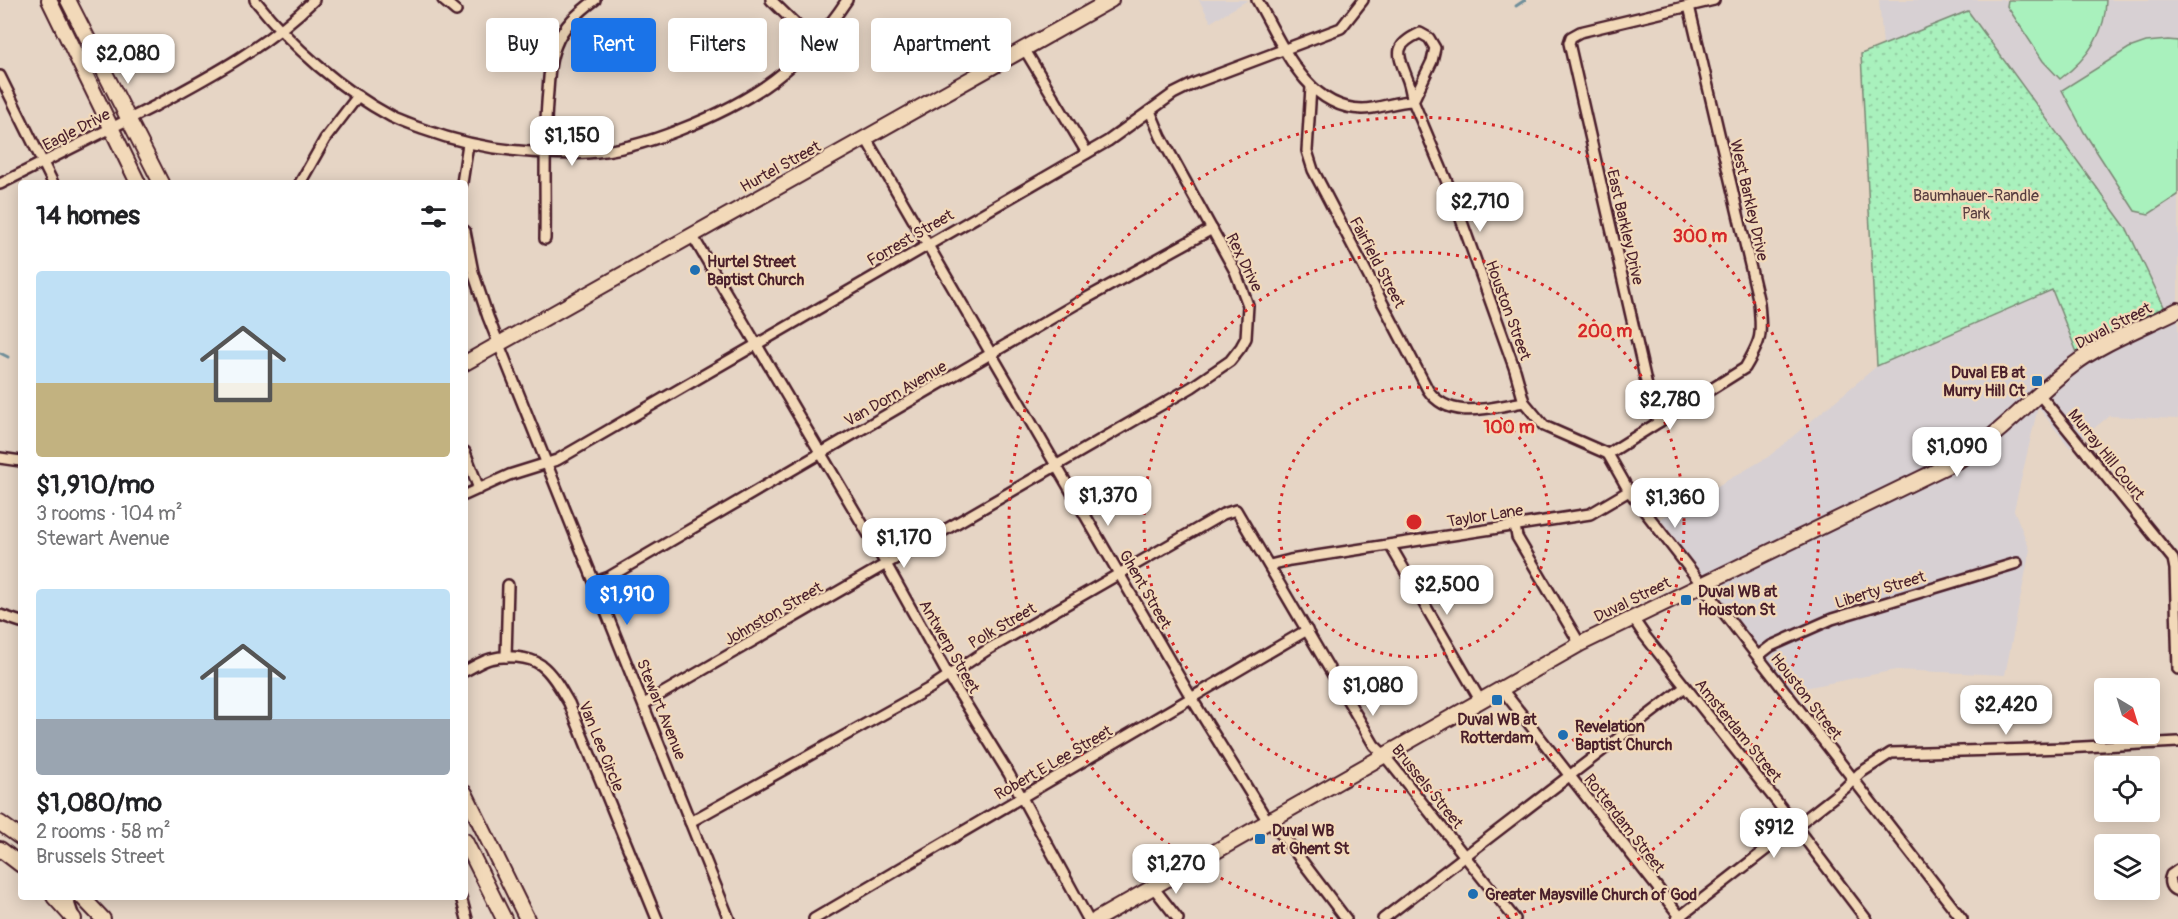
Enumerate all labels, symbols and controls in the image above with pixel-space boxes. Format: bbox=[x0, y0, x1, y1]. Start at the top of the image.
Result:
chip: Buy bbox=[486, 18, 559, 72]
chip: Rent bbox=[571, 18, 656, 72]
chip: Filters bbox=[668, 18, 767, 72]
chip: New bbox=[779, 18, 859, 72]
chip: Apartment bbox=[871, 18, 1011, 72]
pin: $2,080 bbox=[79, 34, 177, 85]
text: $2,080 bbox=[96, 41, 160, 66]
street label: Eagle Drive bbox=[39, 104, 114, 155]
pin: $1,150 bbox=[523, 116, 621, 167]
text: $1,150 bbox=[544, 123, 600, 148]
street label: Hurtel Street bbox=[737, 136, 825, 197]
street label: West Barkley Drive bbox=[1725, 138, 1773, 263]
street label: East Barkley Drive bbox=[1602, 168, 1648, 287]
pin: $2,710 bbox=[1431, 182, 1529, 233]
park label: Baumhauer-Randle Park bbox=[1913, 186, 2039, 224]
text: $2,710 bbox=[1450, 189, 1510, 214]
text: 14 homes bbox=[36, 200, 140, 232]
icon: filters bbox=[417, 200, 450, 233]
street label: Forrest Street bbox=[864, 205, 958, 271]
street label: Fairfield Street bbox=[1345, 213, 1410, 312]
text: 300 m bbox=[1673, 225, 1727, 248]
street label: Rex Drive bbox=[1221, 230, 1267, 295]
place label: Hurtel Street Baptist Church bbox=[707, 252, 805, 290]
street label: Houston Street bbox=[1481, 258, 1536, 363]
marker: Hurtel Street Baptist Church bbox=[688, 263, 702, 277]
street label: Duval Street bbox=[2072, 298, 2155, 354]
icon: home bbox=[189, 310, 297, 418]
text: 200 m bbox=[1578, 320, 1632, 343]
street label: Van Dorn Avenue bbox=[841, 356, 950, 431]
place label: Duval EB at Murry Hill Ct bbox=[1943, 363, 2026, 401]
marker: Duval EB at Murry Hill Ct bbox=[2030, 374, 2044, 388]
pin: $2,780 bbox=[1621, 380, 1719, 431]
text: $2,780 bbox=[1639, 387, 1701, 412]
street label: Murray Hill Court bbox=[2063, 405, 2149, 505]
text: 100 m bbox=[1483, 416, 1535, 439]
pin: $1,090 bbox=[1908, 427, 2006, 478]
text: $1,090 bbox=[1926, 434, 1988, 459]
text: $1,910/mo bbox=[36, 469, 155, 501]
pin: $1,370 bbox=[1059, 476, 1157, 527]
pin: $1,360 bbox=[1626, 478, 1724, 529]
text: $1,370 bbox=[1078, 483, 1138, 508]
text: $1,360 bbox=[1645, 485, 1705, 510]
street label: Taylor Lane bbox=[1446, 500, 1525, 532]
text: 3 rooms · 104 m² bbox=[36, 501, 183, 526]
centre of rings bbox=[1404, 512, 1424, 532]
pin: $1,170 bbox=[855, 518, 953, 569]
text: $1,170 bbox=[876, 525, 932, 550]
text: Stewart Avenue bbox=[36, 526, 169, 551]
street label: Ghent Street bbox=[1115, 546, 1176, 633]
pin: $2,500 bbox=[1398, 565, 1496, 616]
street label: Liberty Street bbox=[1833, 567, 1928, 613]
text: $2,500 bbox=[1414, 572, 1480, 597]
street label: Duval Street bbox=[1591, 572, 1675, 627]
pin: $1,910 bbox=[578, 575, 676, 626]
street label: Johnston Street bbox=[721, 577, 827, 650]
text: $1,910 bbox=[599, 582, 655, 607]
place label: Duval WB at Houston St bbox=[1698, 582, 1778, 620]
marker: Duval WB at Houston St bbox=[1679, 593, 1693, 607]
street label: Antwerp Street bbox=[914, 596, 984, 697]
street label: Polk Street bbox=[965, 598, 1040, 653]
icon: home bbox=[189, 628, 297, 736]
street label: Houston Street bbox=[1766, 649, 1847, 744]
street label: Stewart Avenue bbox=[632, 656, 690, 763]
pin: $1,080 bbox=[1324, 666, 1422, 717]
text: $1,080 bbox=[1342, 673, 1404, 698]
street label: Amsterdam Street bbox=[1690, 675, 1786, 787]
north arrow bbox=[2094, 678, 2160, 744]
map controls bbox=[2094, 678, 2160, 900]
pin: $2,420 bbox=[1957, 685, 2055, 736]
text: $2,420 bbox=[1974, 692, 2038, 717]
marker: Duval WB at Rotterdam bbox=[1490, 693, 1504, 707]
street label: Van Lee Circle bbox=[574, 698, 628, 795]
place label: Duval WB at Rotterdam bbox=[1457, 710, 1537, 748]
place label: Revelation Baptist Church bbox=[1575, 717, 1673, 755]
street label: Robert E Lee Street bbox=[991, 721, 1116, 805]
marker: Revelation Baptist Church bbox=[1556, 728, 1570, 742]
street label: Brussels Street bbox=[1387, 740, 1468, 833]
button: locate bbox=[2094, 756, 2160, 822]
street label: Rotterdam Street bbox=[1579, 770, 1669, 878]
text: $1,080/mo bbox=[36, 787, 162, 819]
pin: $912 bbox=[1738, 808, 1810, 859]
text: $912 bbox=[1754, 815, 1794, 840]
text: 2 rooms · 58 m² bbox=[36, 819, 171, 844]
place label: Duval WB at Ghent St bbox=[1272, 821, 1350, 859]
marker: Duval WB at Ghent St bbox=[1253, 832, 1267, 846]
button: layers bbox=[2094, 834, 2160, 900]
text: Brussels Street bbox=[36, 844, 165, 869]
pin: $1,270 bbox=[1127, 844, 1225, 895]
text: $1,270 bbox=[1146, 851, 1206, 876]
place label: Greater Maysville Church of God bbox=[1485, 885, 1697, 905]
marker: Greater Maysville Church of God bbox=[1466, 887, 1480, 901]

